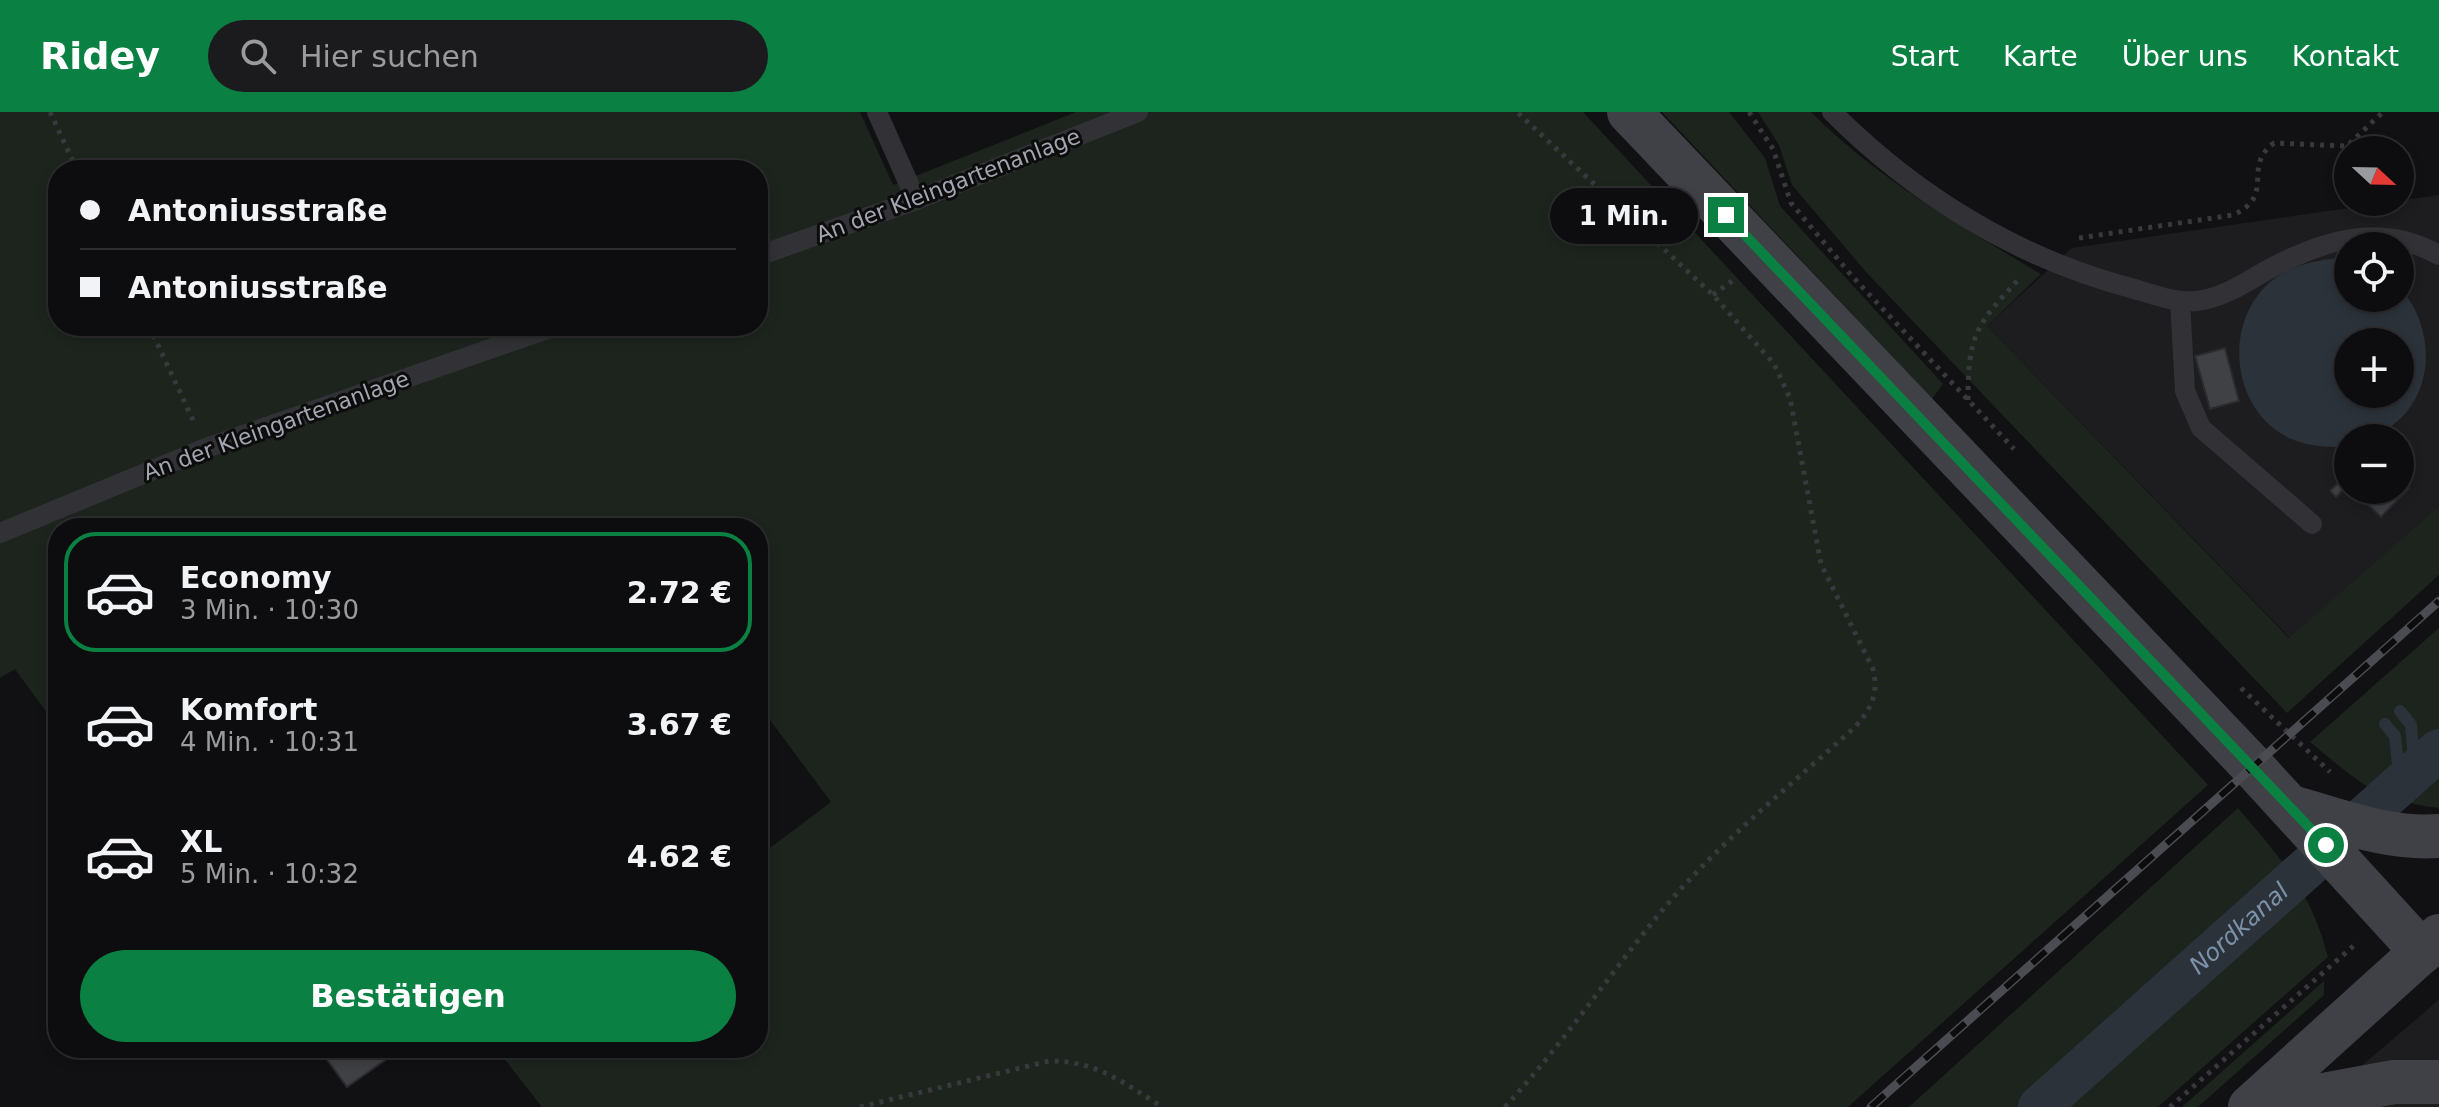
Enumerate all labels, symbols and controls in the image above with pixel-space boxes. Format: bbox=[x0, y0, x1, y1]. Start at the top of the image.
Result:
search box bbox=[208, 20, 768, 92]
text: Ridey bbox=[40, 34, 160, 78]
icon: search bbox=[236, 34, 280, 78]
text: Hier suchen bbox=[300, 39, 479, 74]
text: Start bbox=[1891, 40, 1959, 73]
text: Karte bbox=[2003, 40, 2078, 73]
text: Über uns bbox=[2122, 40, 2248, 73]
text: Kontakt bbox=[2292, 40, 2399, 73]
street label: An der Kleingartenanlage bbox=[813, 123, 1084, 247]
north arrow bbox=[2334, 136, 2414, 216]
map controls bbox=[2334, 136, 2414, 504]
callout: 1 Min. bbox=[1550, 187, 1698, 243]
text: Antoniusstraße bbox=[128, 193, 388, 228]
route end bbox=[1708, 197, 1744, 233]
text: 1 Min. bbox=[1579, 201, 1669, 231]
button: locate bbox=[2334, 232, 2414, 312]
text: Antoniusstraße bbox=[128, 270, 388, 305]
button: + bbox=[2334, 328, 2414, 408]
street label: An der Kleingartenanlage bbox=[140, 366, 412, 485]
button: − bbox=[2334, 424, 2414, 504]
icon: car bbox=[84, 556, 156, 628]
text: Economy bbox=[180, 560, 332, 595]
text: 2.72 € bbox=[627, 575, 732, 610]
text: 3 Min. · 10:30 bbox=[180, 595, 359, 625]
icon: car bbox=[84, 688, 156, 760]
text: Komfort bbox=[180, 692, 317, 727]
text: 3.67 € bbox=[627, 707, 732, 742]
text: 4 Min. · 10:31 bbox=[180, 727, 359, 757]
icon: car bbox=[84, 820, 156, 892]
text: XL bbox=[180, 824, 222, 859]
route start bbox=[2308, 827, 2344, 863]
text: 4.62 € bbox=[627, 839, 732, 874]
text: 5 Min. · 10:32 bbox=[180, 859, 359, 889]
water label: Nordkanal bbox=[2184, 877, 2294, 980]
button: Bestätigen bbox=[80, 950, 736, 1042]

